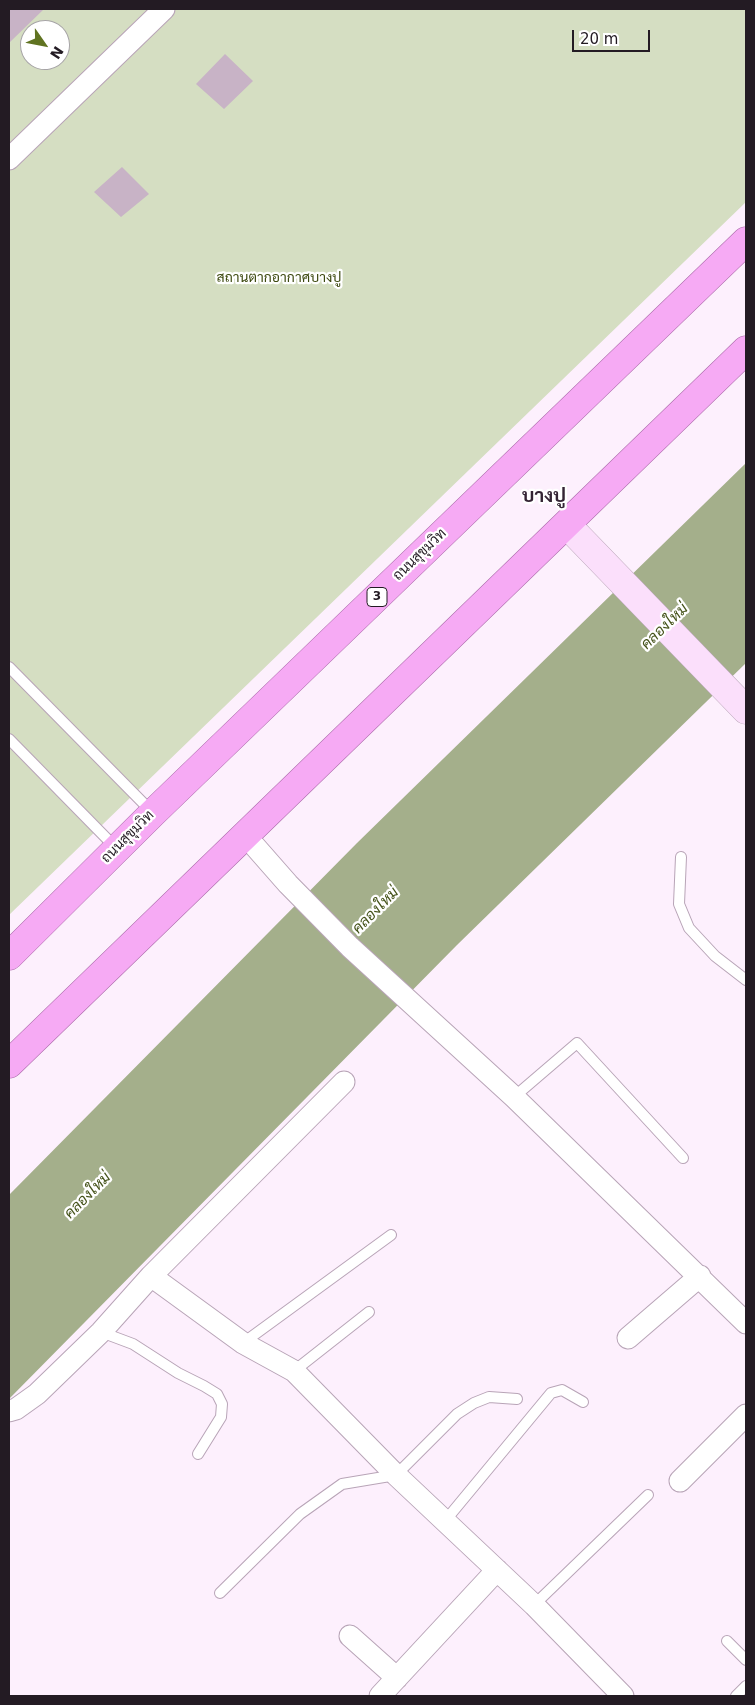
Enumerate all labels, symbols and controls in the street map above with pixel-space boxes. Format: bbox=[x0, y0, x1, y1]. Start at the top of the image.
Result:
north arrow bbox=[20, 20, 70, 70]
scale bar bbox=[575, 20, 652, 52]
text: 20 m bbox=[580, 30, 618, 48]
text: N bbox=[47, 43, 67, 62]
park label: สถานตากอากาศบางปู bbox=[217, 270, 341, 286]
district label: บางปู bbox=[522, 486, 566, 508]
street label: ถนนสุขุมวิท bbox=[390, 526, 450, 584]
road number: 3 bbox=[367, 588, 387, 606]
water label: คลองใหม่ bbox=[638, 600, 692, 654]
street label: ถนนสุขุมวิท bbox=[98, 807, 158, 867]
water label: คลองใหม่ bbox=[349, 884, 403, 938]
water label: คลองใหม่ bbox=[61, 1169, 115, 1223]

